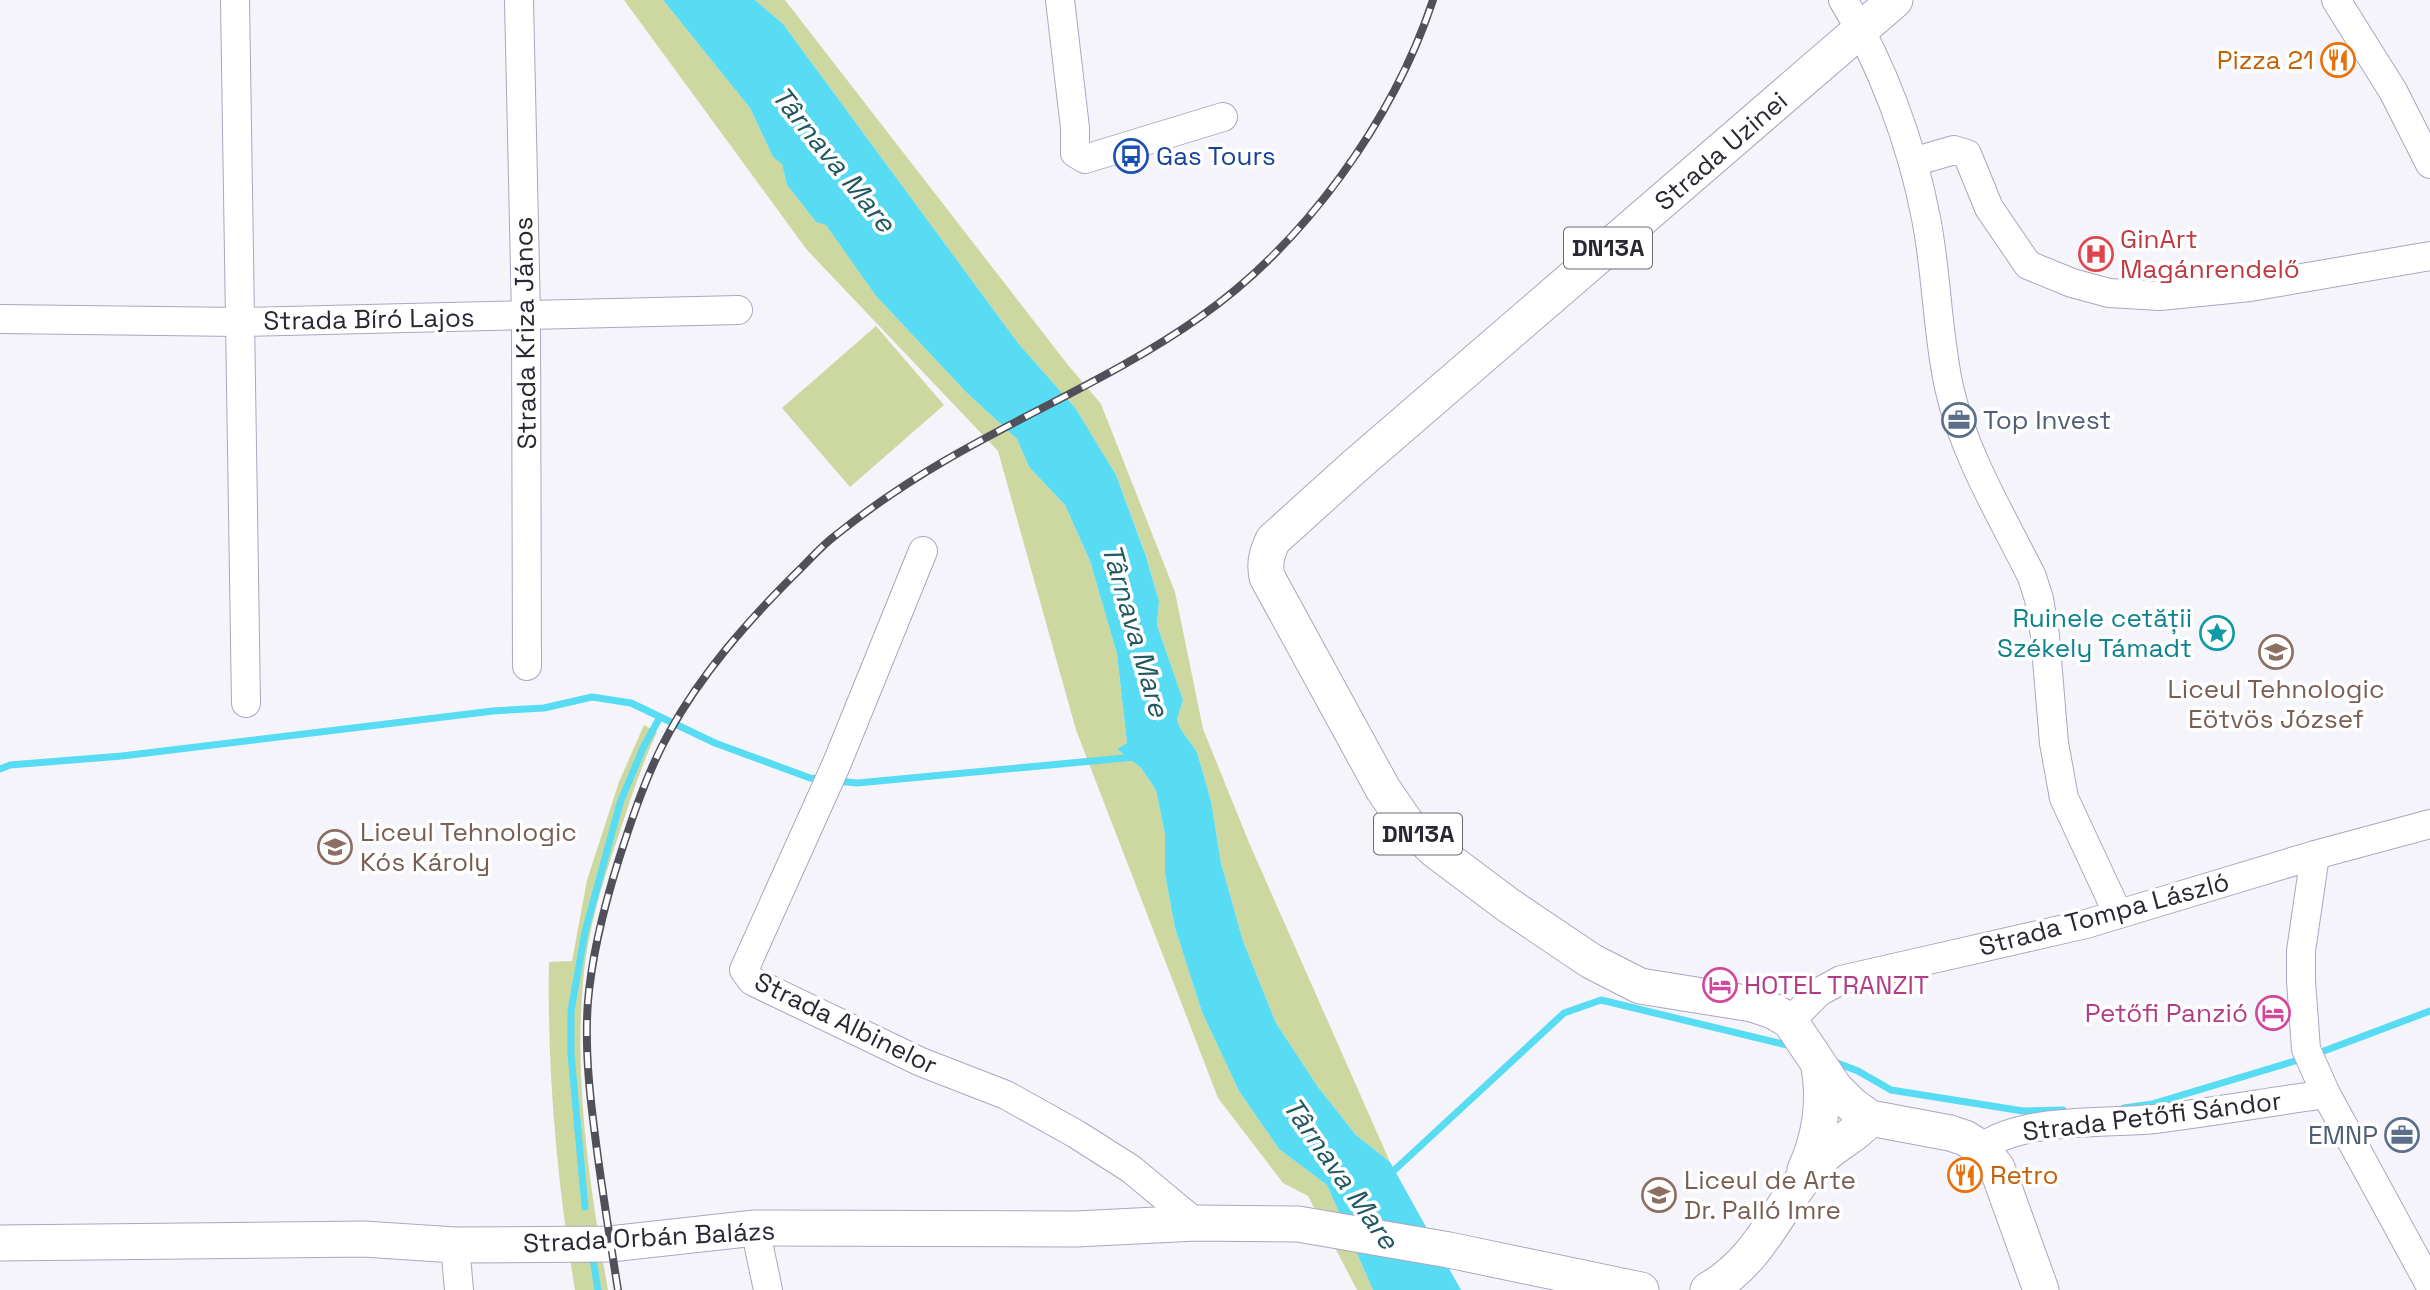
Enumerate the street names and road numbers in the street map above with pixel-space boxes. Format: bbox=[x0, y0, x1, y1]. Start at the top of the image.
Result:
street label: Strada Uzinei bbox=[1648, 84, 1794, 218]
street label: Strada Kriza János bbox=[506, 216, 544, 450]
road number: DN13A bbox=[1564, 228, 1652, 268]
street label: Strada Bíró Lajos bbox=[263, 300, 475, 338]
road number: DN13A bbox=[1374, 814, 1462, 854]
street label: Strada Tompa László bbox=[1975, 864, 2233, 964]
street label: Strada Albinelor bbox=[749, 964, 943, 1082]
street label: Strada Petőfi Sándor bbox=[2021, 1083, 2283, 1149]
street label: Strada Orbán Balázs bbox=[522, 1213, 776, 1261]

